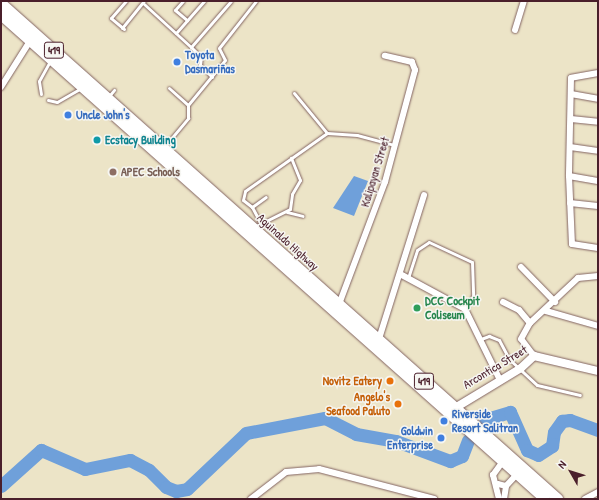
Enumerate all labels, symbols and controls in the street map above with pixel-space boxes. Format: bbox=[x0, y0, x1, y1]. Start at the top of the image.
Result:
road number: 419 bbox=[43, 41, 65, 59]
place label: Toyota Dasmariñas bbox=[185, 48, 235, 76]
marker: Toyota Dasmariñas bbox=[172, 57, 182, 67]
place label: Uncle John's bbox=[76, 108, 130, 122]
marker: Uncle John's bbox=[63, 110, 73, 120]
place label: Ecstacy Building bbox=[105, 133, 176, 147]
marker: Ecstacy Building bbox=[92, 135, 102, 145]
street label: Kalipayan Street bbox=[358, 135, 392, 209]
place label: APEC Schools bbox=[121, 165, 180, 179]
marker: APEC Schools bbox=[108, 167, 118, 177]
street label: Aguinaldo Highway bbox=[254, 210, 322, 274]
place label: DCC Cockpit Coliseum bbox=[425, 294, 480, 322]
marker: DCC Cockpit Coliseum bbox=[412, 303, 422, 313]
street label: Arcontica Street bbox=[460, 342, 530, 392]
road number: 419 bbox=[413, 372, 435, 390]
place label: Novitz Eatery bbox=[323, 374, 382, 388]
marker: Novitz Eatery bbox=[385, 376, 395, 386]
place label: Angelo's Seafood Paluto bbox=[326, 390, 390, 418]
marker: Angelo's Seafood Paluto bbox=[393, 399, 403, 409]
place label: Riverside Resort Salitran bbox=[452, 407, 518, 435]
marker: Riverside Resort Salitran bbox=[439, 416, 449, 426]
place label: Goldwin Enterprise bbox=[387, 424, 433, 452]
marker: Goldwin Enterprise bbox=[436, 433, 446, 443]
north arrow bbox=[551, 452, 591, 492]
text: N bbox=[554, 458, 569, 471]

